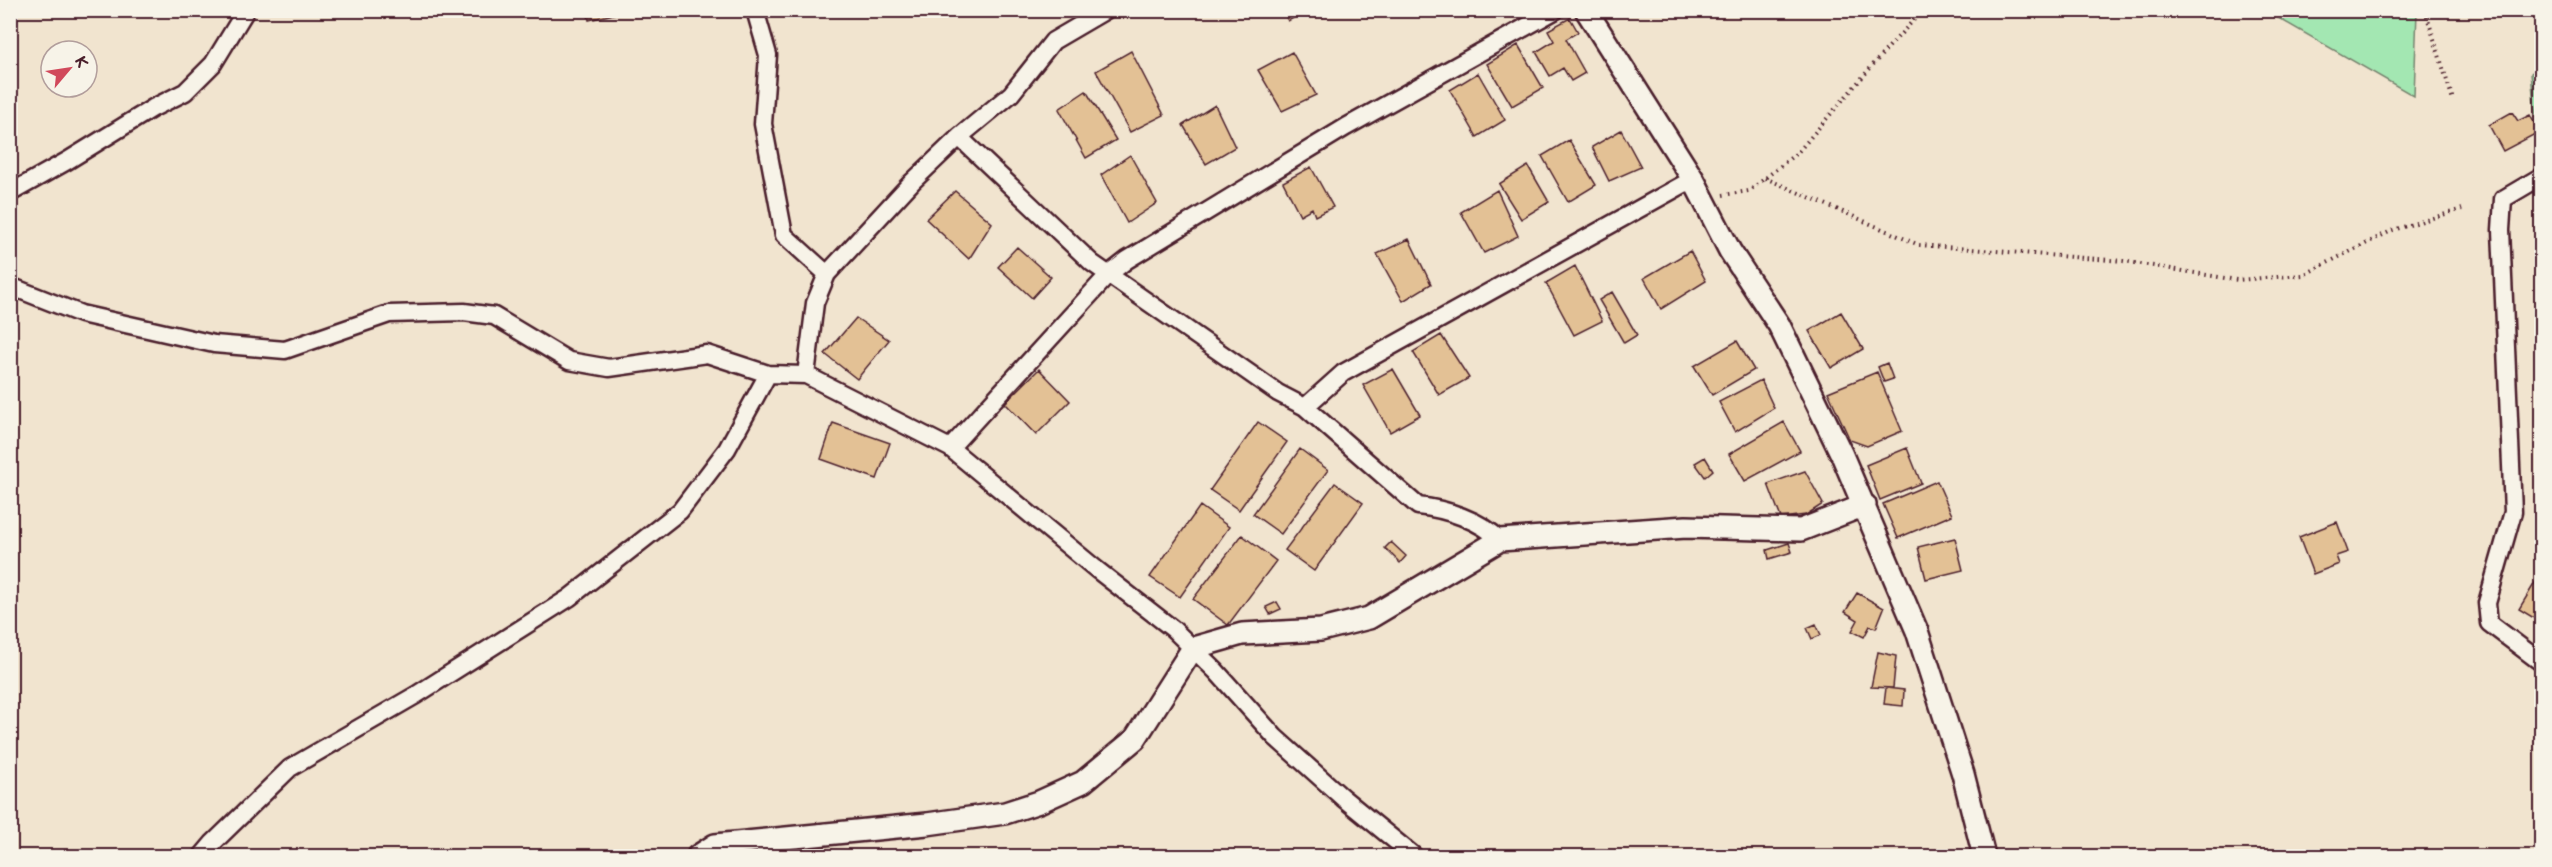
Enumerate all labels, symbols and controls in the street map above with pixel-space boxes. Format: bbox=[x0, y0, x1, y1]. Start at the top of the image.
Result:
north arrow bbox=[39, 39, 99, 99]
text: K bbox=[71, 52, 94, 71]

